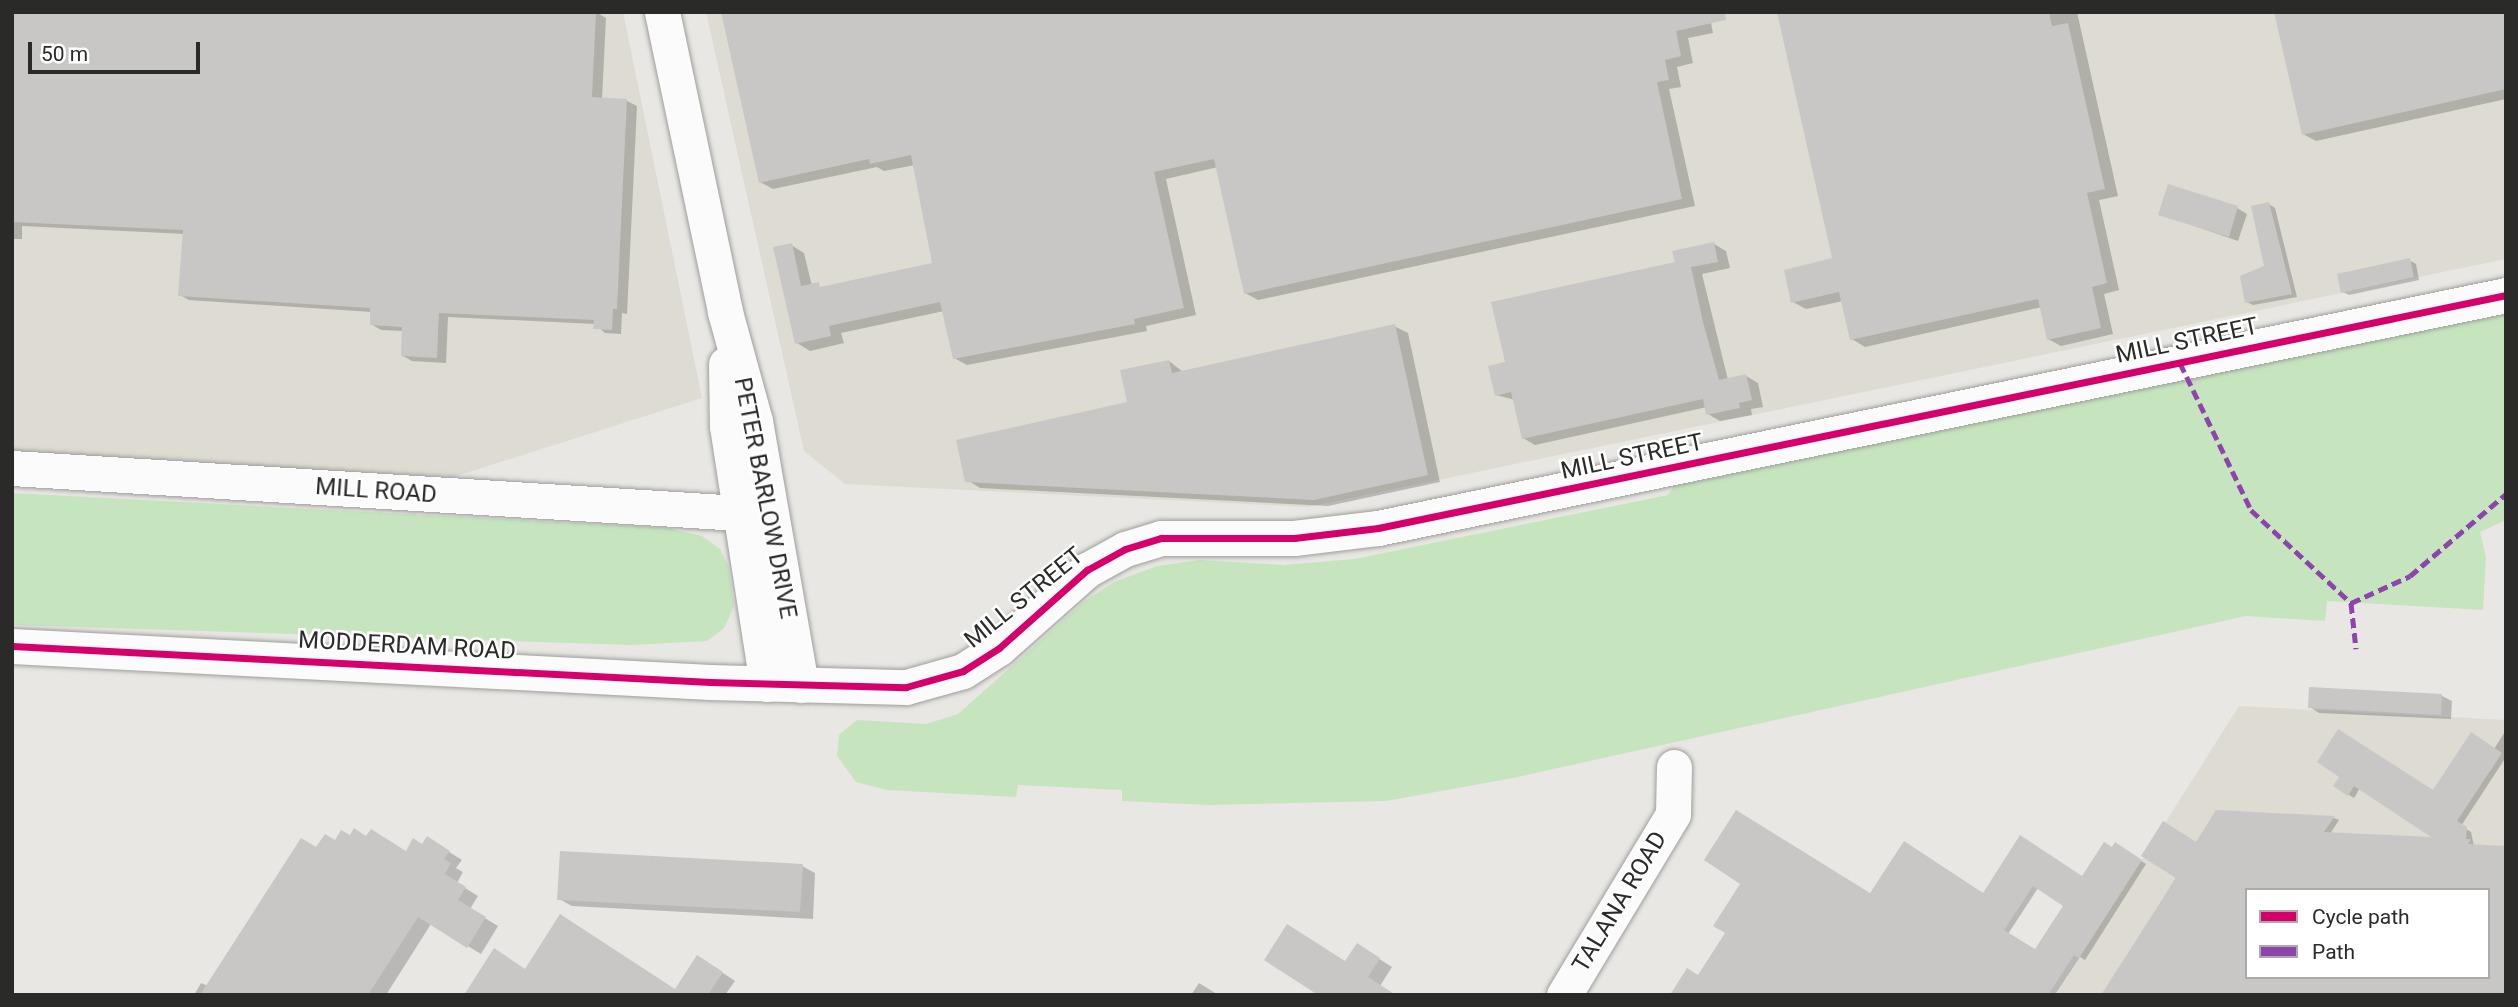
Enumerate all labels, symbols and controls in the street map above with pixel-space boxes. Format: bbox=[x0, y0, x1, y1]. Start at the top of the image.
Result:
scale bar bbox=[32, 28, 203, 72]
text: 50 m bbox=[41, 42, 88, 66]
street label: MILL STREET bbox=[2113, 312, 2261, 370]
street label: PETER BARLOW DRIVE bbox=[727, 375, 803, 621]
street label: MILL STREET bbox=[1558, 428, 1706, 486]
street label: MILL ROAD bbox=[314, 472, 438, 510]
street label: MILL STREET bbox=[959, 541, 1089, 655]
street label: MODDERDAM ROAD bbox=[297, 626, 517, 666]
street label: TALANA ROAD bbox=[1567, 826, 1673, 978]
legend bbox=[2245, 888, 2490, 979]
text: Cycle path bbox=[2312, 905, 2410, 929]
text: Path bbox=[2312, 940, 2355, 964]

